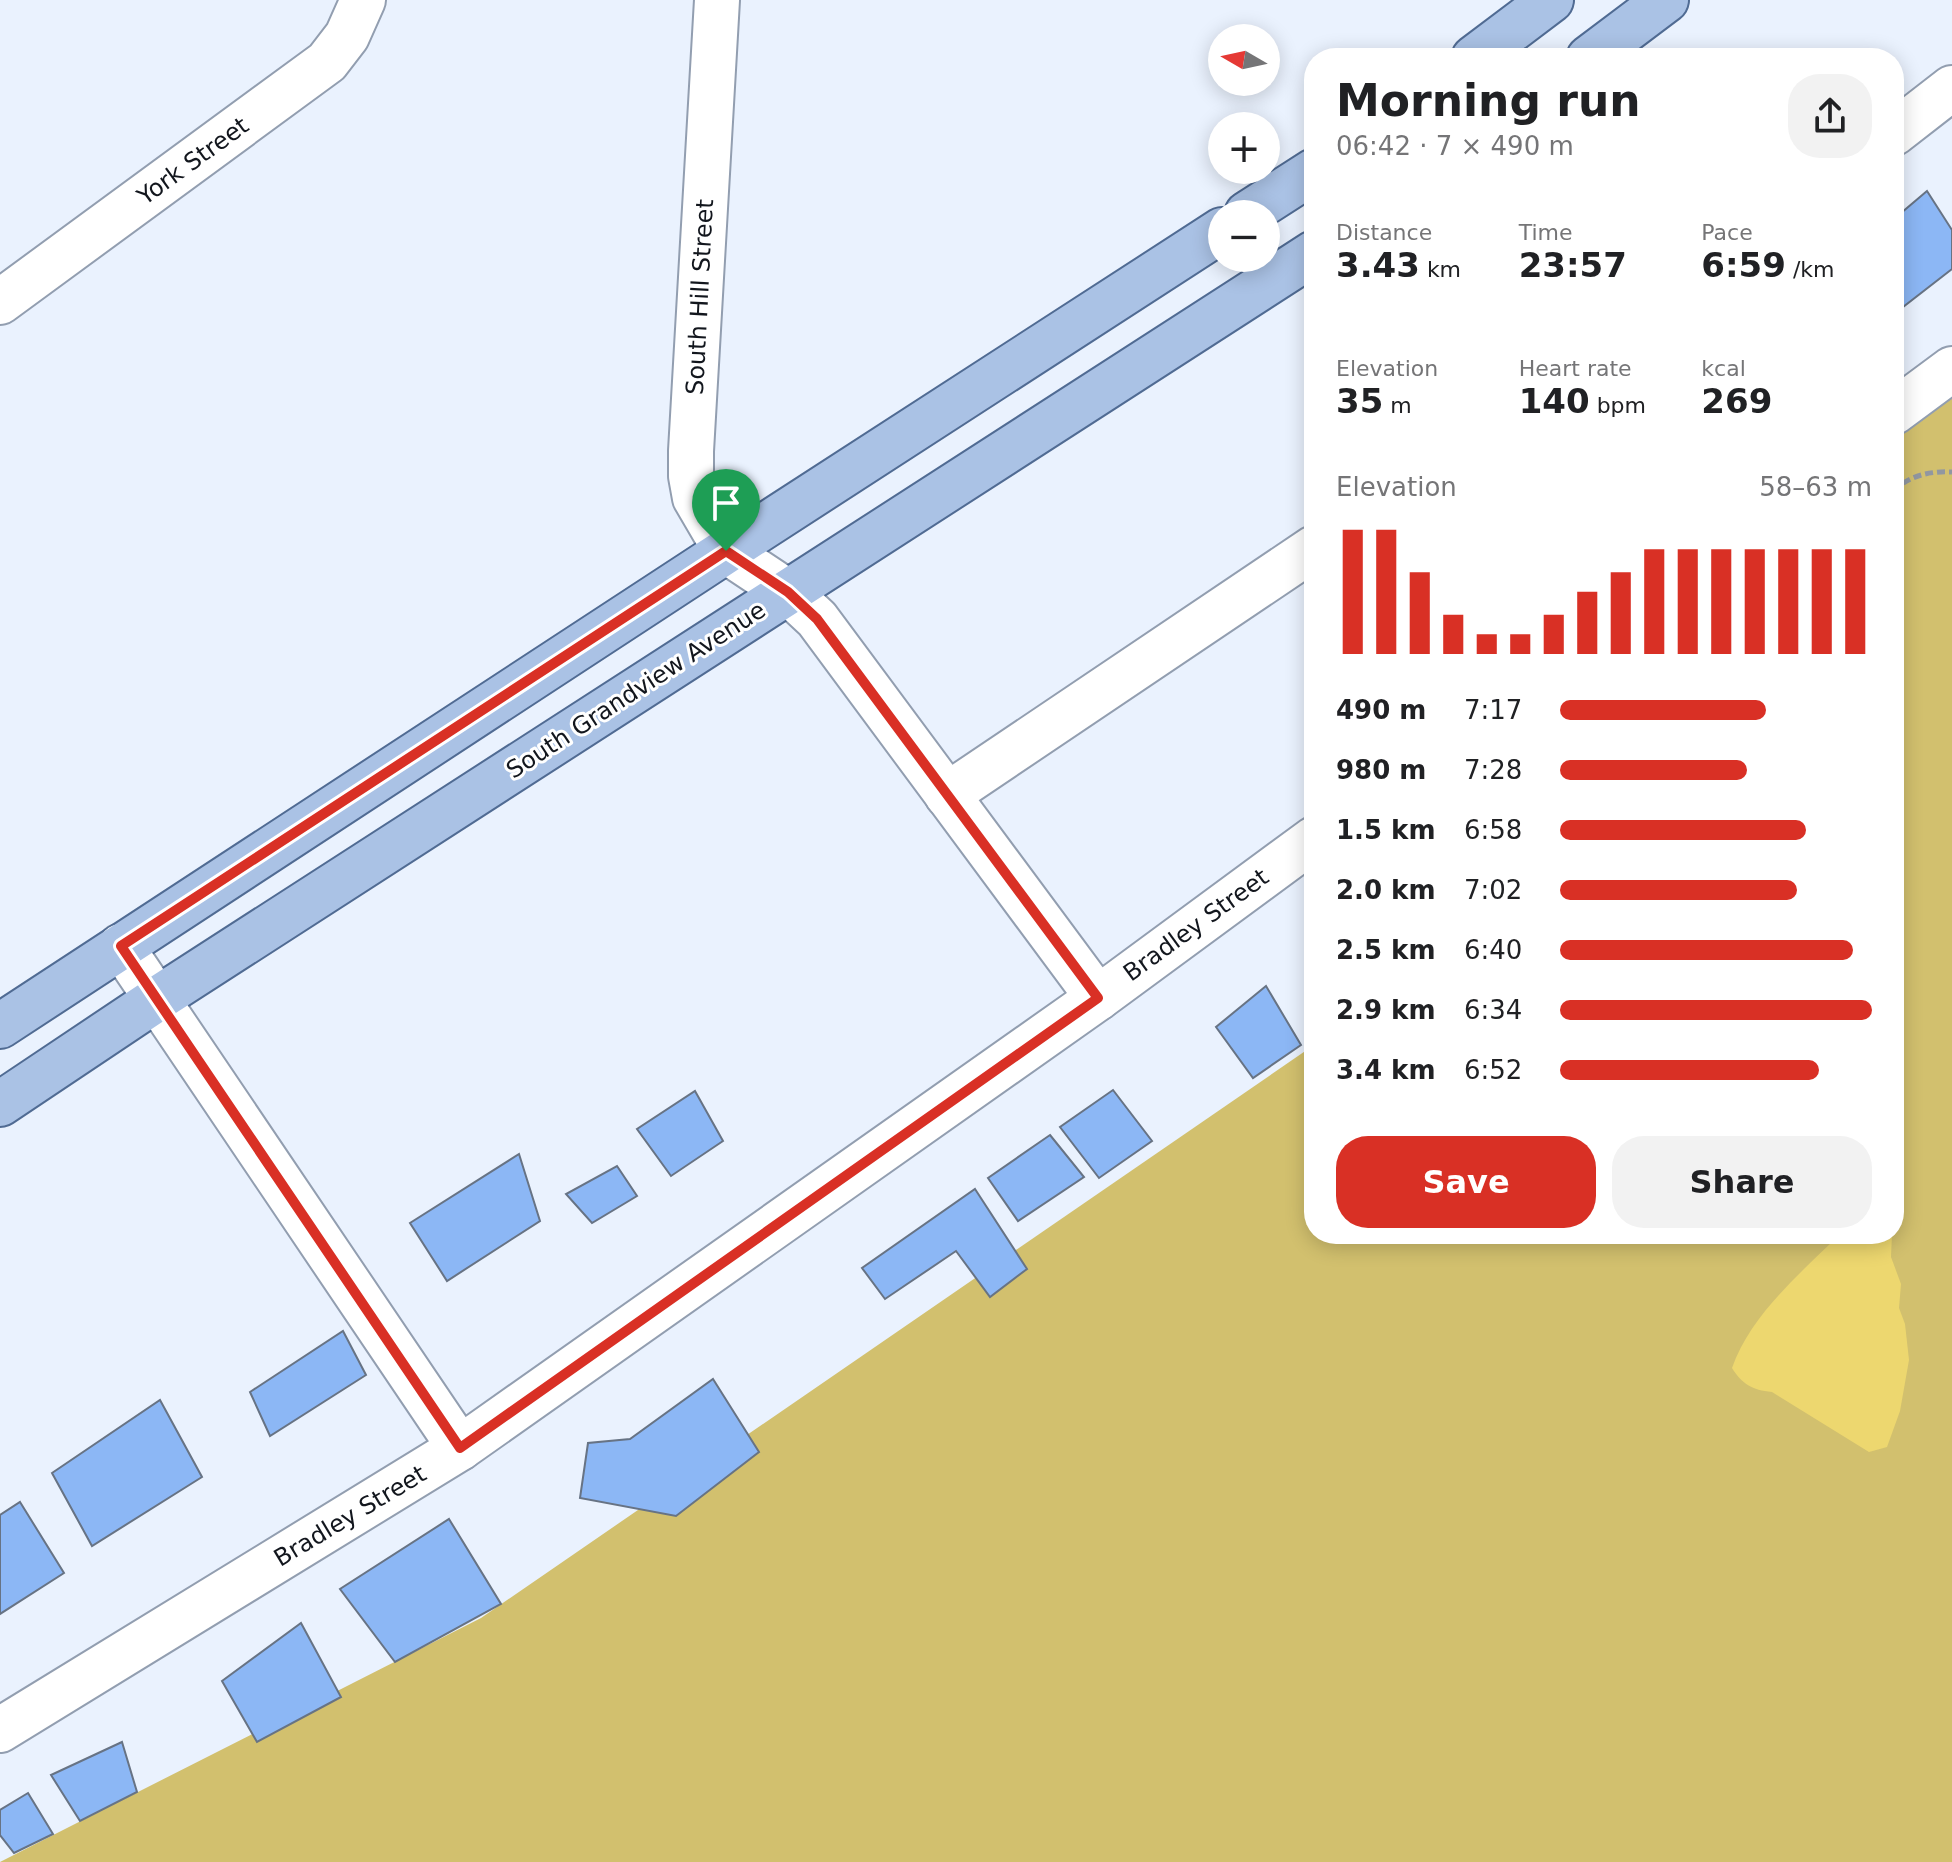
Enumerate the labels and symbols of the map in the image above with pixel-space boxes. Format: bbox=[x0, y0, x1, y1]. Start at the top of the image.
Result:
north arrow bbox=[1208, 24, 1280, 96]
street label: York Street bbox=[131, 111, 254, 211]
street label: South Hill Street bbox=[681, 198, 719, 396]
pin bbox=[692, 469, 760, 551]
street label: South Grandview Avenue bbox=[501, 596, 771, 784]
street label: Bradley Street bbox=[1118, 863, 1274, 987]
street label: Bradley Street bbox=[269, 1460, 431, 1572]

